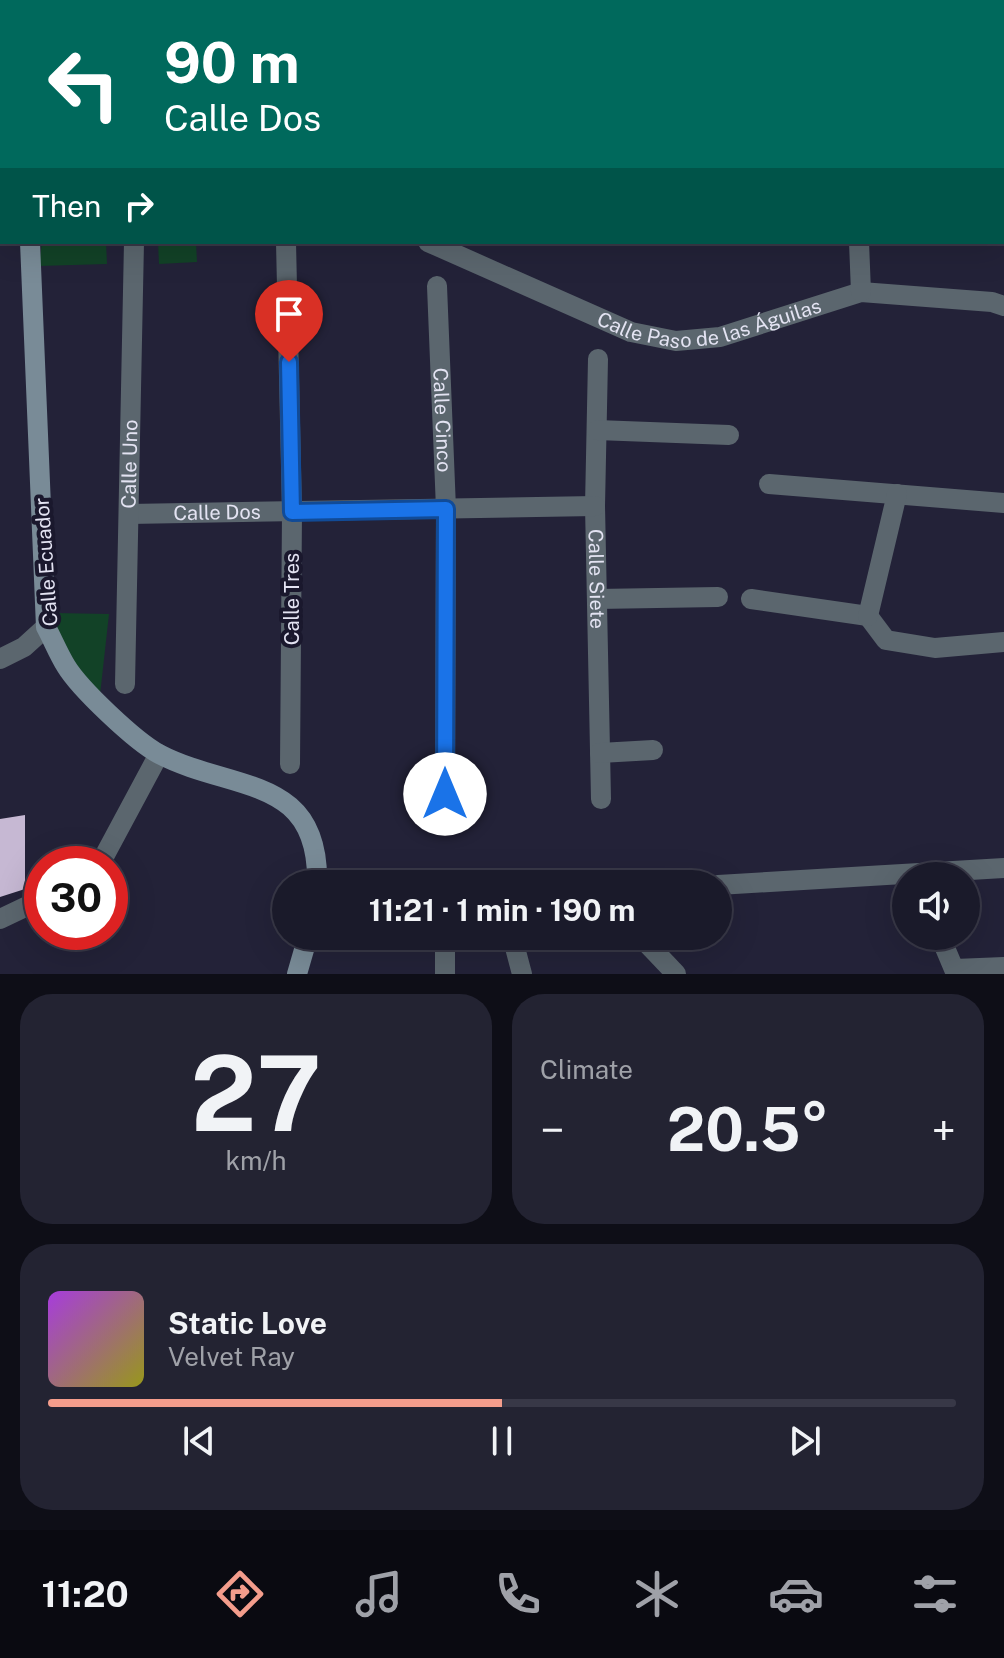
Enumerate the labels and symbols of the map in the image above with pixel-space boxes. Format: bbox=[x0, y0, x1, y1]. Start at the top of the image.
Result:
pin bbox=[255, 280, 323, 362]
street label: Calle Paso de las Águilas bbox=[593, 293, 824, 354]
street label: Calle Cinco bbox=[428, 367, 457, 473]
street label: Calle Uno bbox=[117, 419, 142, 509]
street label: Calle Ecuador bbox=[30, 497, 62, 627]
street label: Calle Dos bbox=[173, 500, 261, 525]
street label: Calle Siete bbox=[583, 529, 610, 629]
street label: Calle Tres bbox=[280, 553, 304, 645]
position arrow bbox=[403, 752, 487, 836]
speed limit sign: 30 bbox=[24, 846, 128, 950]

